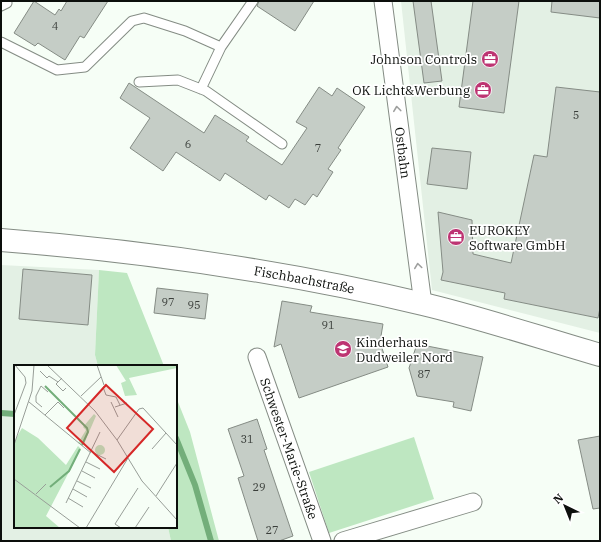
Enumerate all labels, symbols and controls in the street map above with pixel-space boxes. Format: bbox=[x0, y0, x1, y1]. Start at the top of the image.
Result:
house number: 4 bbox=[52, 19, 59, 33]
office icon: Johnson Controls bbox=[480, 49, 500, 69]
place label: Johnson Controls bbox=[371, 51, 477, 68]
office icon: OK Licht&Werbung bbox=[473, 80, 493, 100]
place label: OK Licht&Werbung bbox=[352, 82, 470, 99]
one-way arrow bbox=[393, 106, 402, 112]
house number: 5 bbox=[573, 108, 579, 122]
street label: Ostbahn bbox=[391, 126, 414, 179]
house number: 6 bbox=[185, 137, 191, 151]
house number: 7 bbox=[315, 141, 321, 155]
place label: EUROKEY Software GmbH bbox=[469, 222, 566, 254]
office icon: EUROKEY Software GmbH bbox=[446, 227, 466, 247]
street label: Fischbachstraße bbox=[253, 262, 356, 298]
one-way arrow bbox=[414, 262, 423, 269]
house number: 97 bbox=[161, 295, 175, 309]
house number: 95 bbox=[187, 298, 201, 312]
house number: 91 bbox=[321, 318, 335, 332]
place label: Kinderhaus Dudweiler Nord bbox=[356, 334, 453, 366]
school or university icon: Kinderhaus Dudweiler Nord bbox=[333, 339, 353, 359]
inset map bbox=[14, 365, 177, 528]
house number: 87 bbox=[417, 367, 431, 381]
street label: Schwester-Marie-Straße bbox=[256, 376, 322, 522]
house number: 31 bbox=[240, 432, 254, 446]
house number: 29 bbox=[252, 480, 266, 494]
north arrow bbox=[545, 486, 585, 526]
text: N bbox=[550, 490, 566, 507]
house number: 27 bbox=[265, 523, 279, 537]

